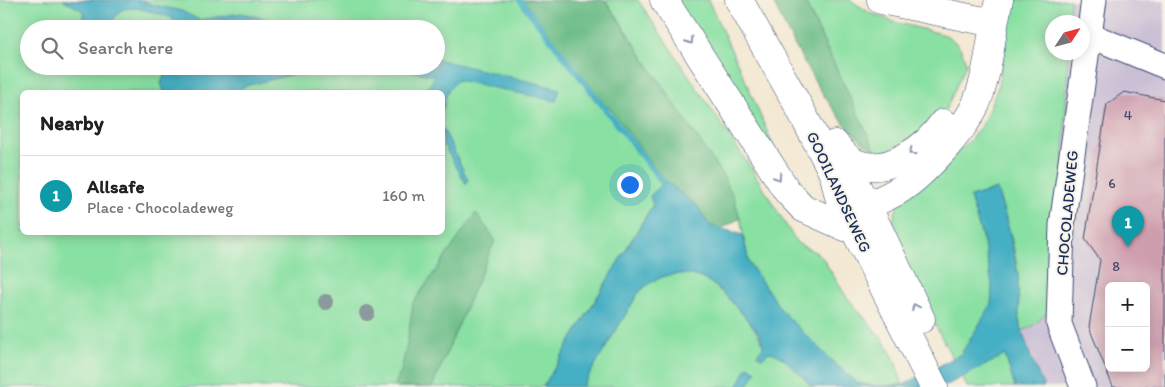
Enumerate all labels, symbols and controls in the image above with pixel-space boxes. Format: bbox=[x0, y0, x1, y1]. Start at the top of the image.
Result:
north arrow bbox=[1045, 15, 1090, 60]
search box bbox=[20, 20, 445, 75]
icon: search bbox=[38, 34, 66, 62]
one-way arrow bbox=[684, 35, 694, 44]
text: Search here bbox=[78, 36, 173, 59]
house number: 4 bbox=[1124, 107, 1133, 124]
text: Nearby bbox=[40, 110, 104, 135]
street label: GOOILANDSEWEG bbox=[803, 128, 875, 256]
one-way arrow bbox=[908, 146, 918, 155]
street label: CHOCOLADEWEG bbox=[1052, 150, 1082, 276]
your location bbox=[617, 172, 643, 198]
one-way arrow bbox=[772, 172, 782, 181]
text: Allsafe bbox=[87, 175, 144, 198]
house number: 6 bbox=[1108, 175, 1116, 192]
text: 1 bbox=[52, 186, 60, 205]
text: 160 m bbox=[382, 186, 425, 205]
text: Place · Chocoladeweg bbox=[87, 198, 233, 217]
pin: 1 bbox=[1112, 206, 1144, 247]
house number: 8 bbox=[1112, 258, 1120, 275]
map controls bbox=[1105, 282, 1150, 372]
button: + bbox=[1105, 282, 1150, 327]
one-way arrow bbox=[911, 303, 921, 312]
button: − bbox=[1105, 327, 1150, 372]

